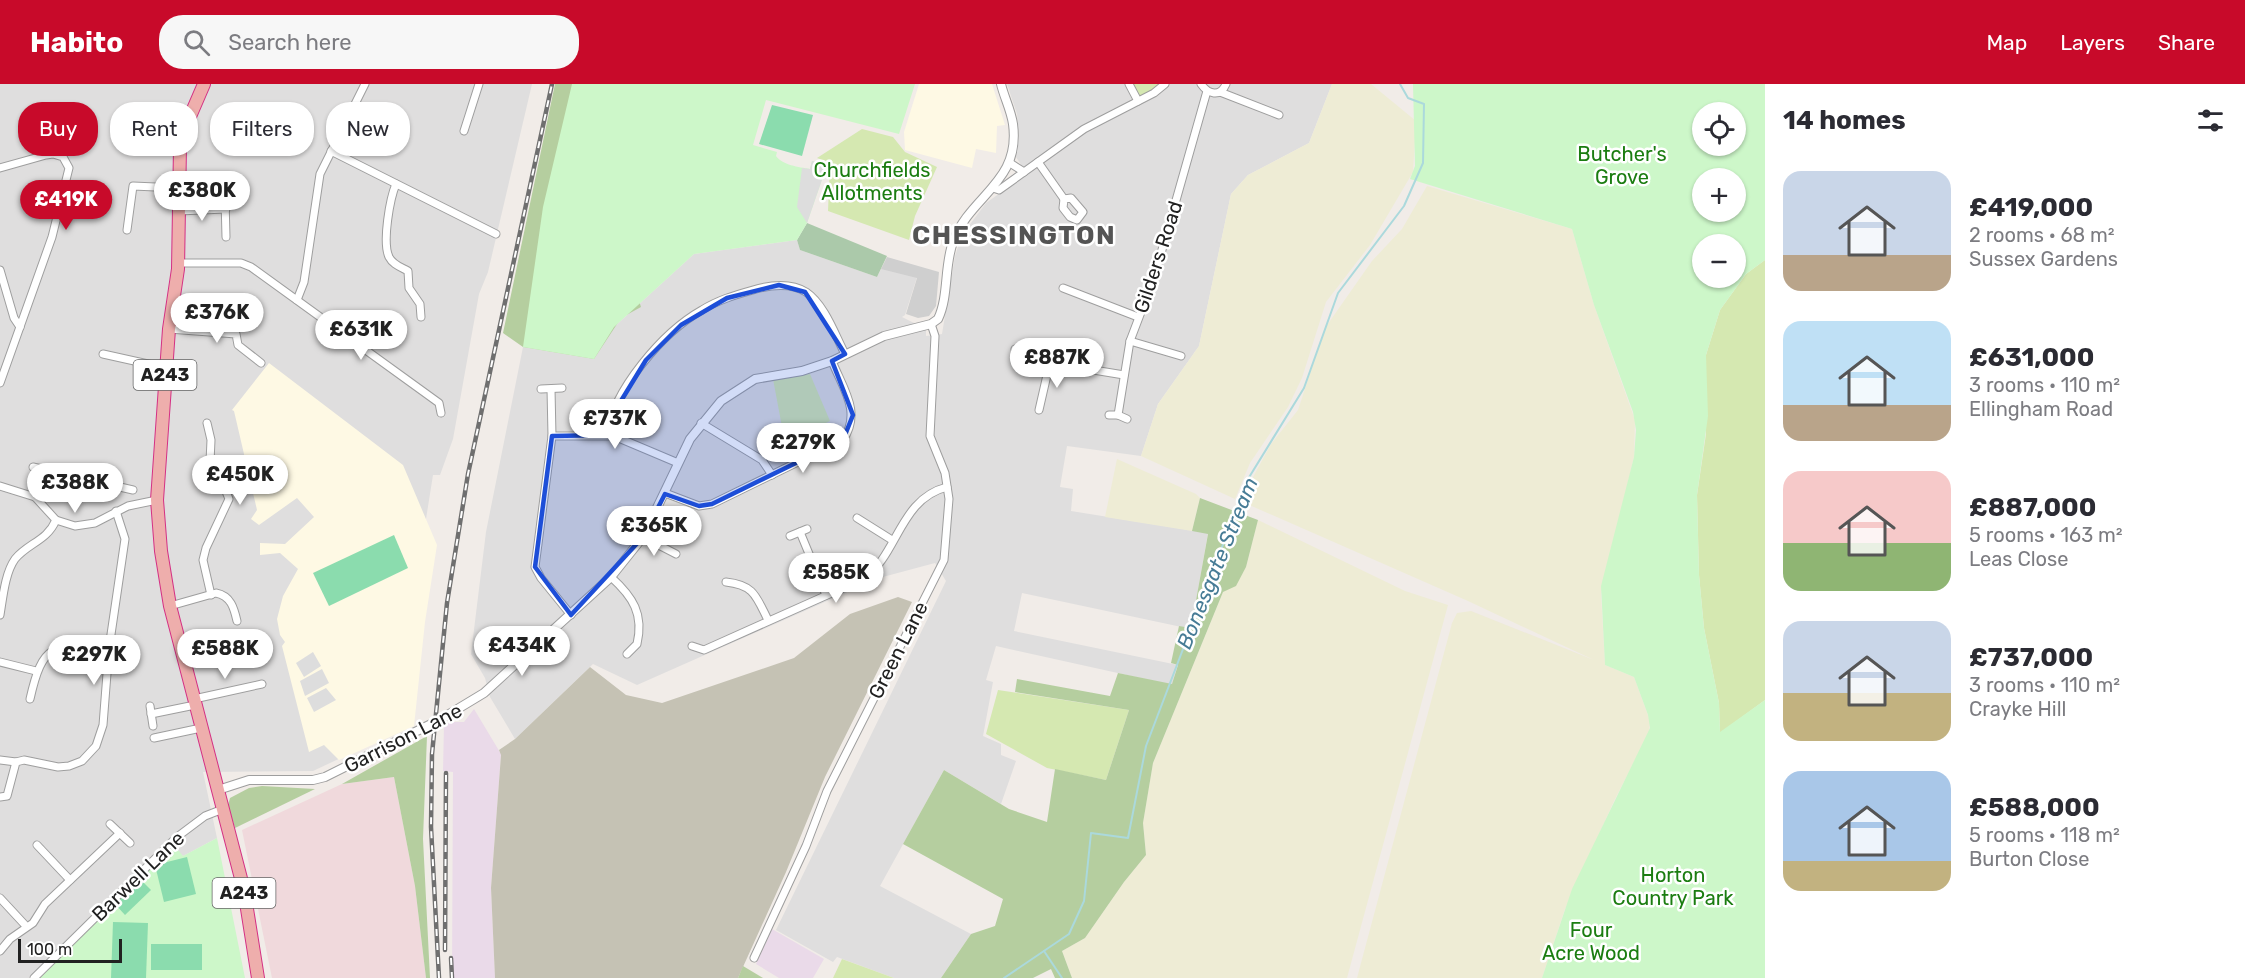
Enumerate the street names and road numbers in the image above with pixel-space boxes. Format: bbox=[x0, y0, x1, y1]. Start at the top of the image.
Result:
street label: Gilders Road bbox=[1129, 198, 1187, 316]
road number: A243 bbox=[134, 360, 196, 390]
street label: Green Lane bbox=[863, 597, 933, 703]
street label: Garrison Lane bbox=[340, 698, 466, 778]
street label: Barwell Lane bbox=[87, 826, 189, 926]
road number: A243 bbox=[212, 878, 276, 908]

